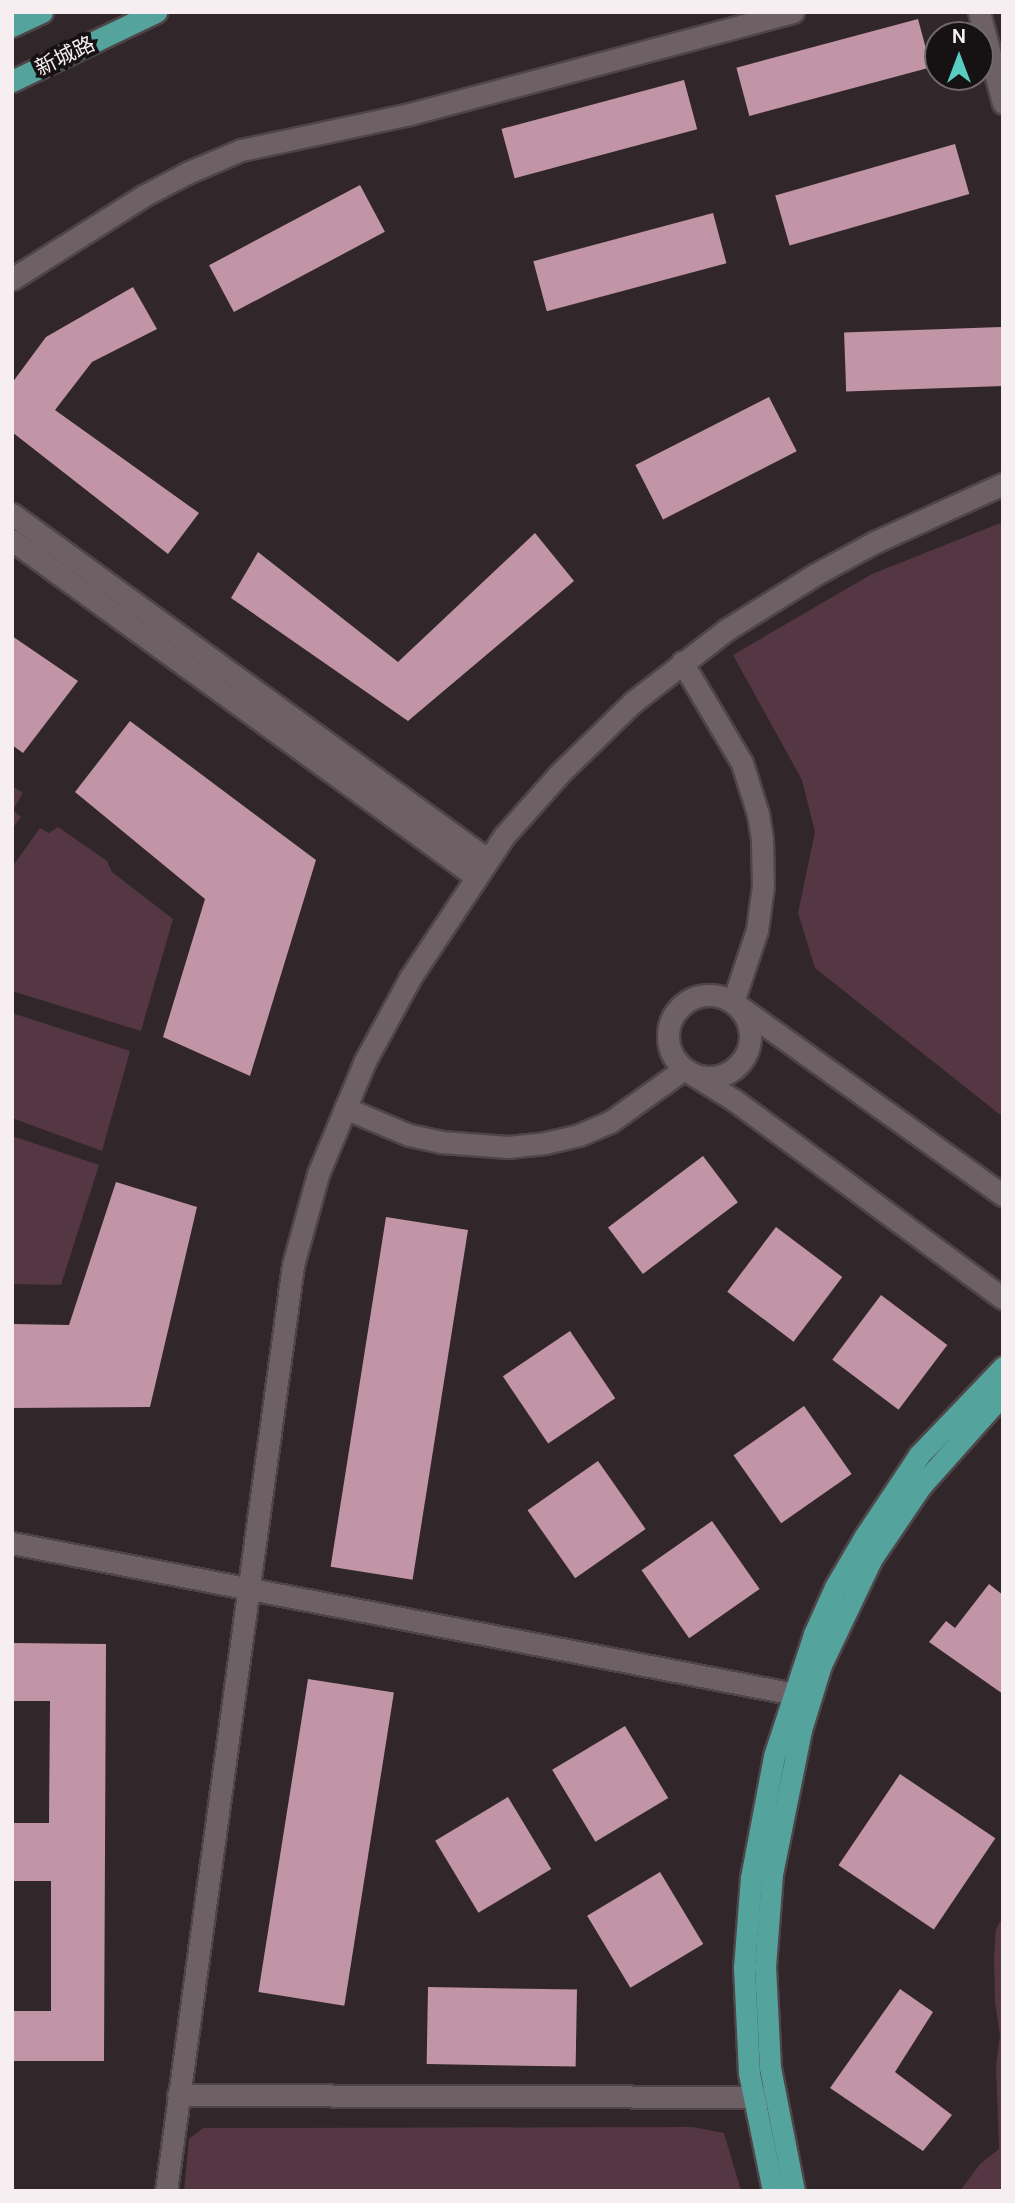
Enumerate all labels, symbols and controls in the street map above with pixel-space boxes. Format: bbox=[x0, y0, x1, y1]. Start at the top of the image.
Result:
north arrow bbox=[924, 21, 994, 91]
text: N bbox=[952, 24, 966, 49]
street label: 新城路 bbox=[31, 31, 99, 81]

